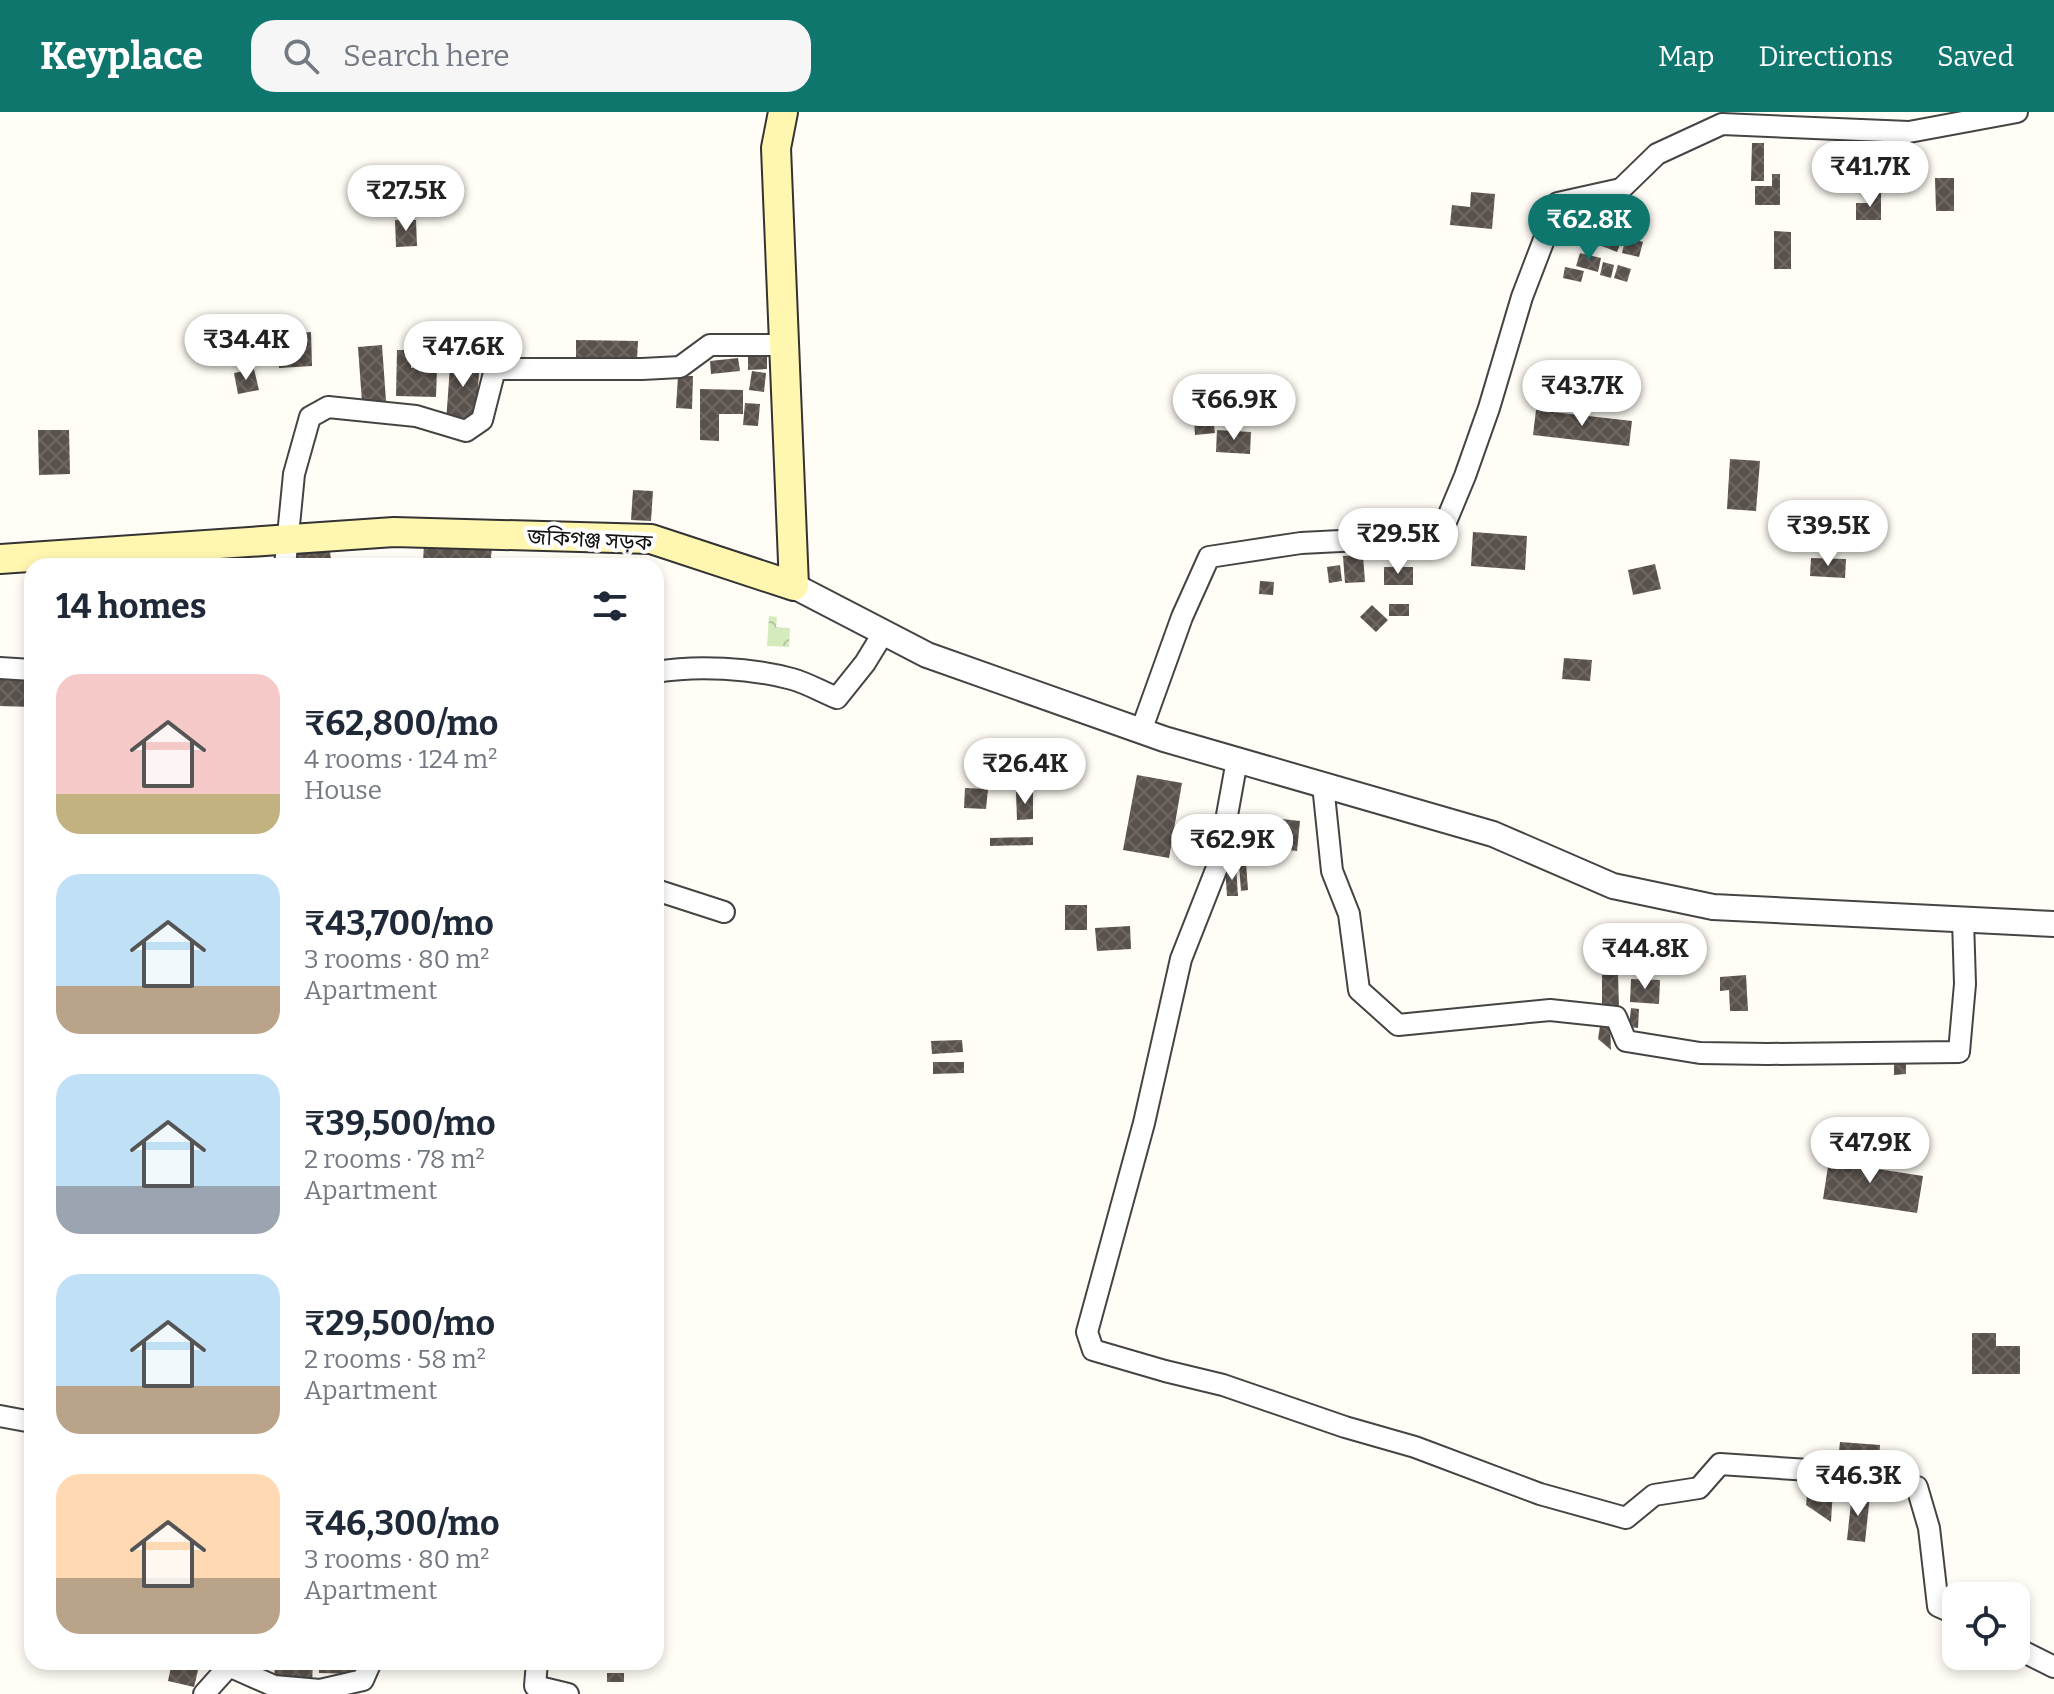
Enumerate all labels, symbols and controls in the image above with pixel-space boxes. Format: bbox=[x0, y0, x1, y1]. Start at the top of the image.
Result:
search box bbox=[251, 20, 811, 92]
text: Keyplace bbox=[40, 33, 203, 79]
icon: search bbox=[279, 34, 323, 78]
text: Search here bbox=[343, 38, 510, 74]
text: Map bbox=[1658, 40, 1714, 73]
text: Directions bbox=[1758, 40, 1893, 73]
text: Saved bbox=[1937, 40, 2014, 73]
pin: ₹41.7K bbox=[1805, 141, 1935, 209]
text: ₹41.7K bbox=[1830, 151, 1910, 182]
pin: ₹27.5K bbox=[341, 165, 471, 233]
text: ₹27.5K bbox=[365, 175, 447, 206]
pin: ₹62.8K bbox=[1524, 194, 1654, 262]
text: ₹62.8K bbox=[1546, 204, 1632, 235]
pin: ₹34.4K bbox=[181, 314, 311, 382]
pin: ₹47.6K bbox=[398, 321, 528, 389]
text: ₹34.4K bbox=[202, 324, 290, 355]
text: ₹47.6K bbox=[422, 331, 504, 362]
pin: ₹43.7K bbox=[1517, 360, 1647, 428]
text: ₹43.7K bbox=[1540, 370, 1624, 401]
pin: ₹66.9K bbox=[1169, 374, 1299, 442]
text: ₹66.9K bbox=[1191, 384, 1277, 415]
pin: ₹39.5K bbox=[1763, 500, 1893, 568]
pin: ₹29.5K bbox=[1333, 508, 1463, 576]
text: ₹39.5K bbox=[1786, 510, 1870, 541]
text: ₹29.5K bbox=[1356, 518, 1440, 549]
street label: জকিগঞ্জ সড়ক bbox=[526, 523, 653, 556]
icon: filters bbox=[588, 584, 632, 628]
text: 14 homes bbox=[56, 586, 207, 627]
text: ₹62,800/mo bbox=[304, 703, 499, 744]
icon: home bbox=[120, 706, 216, 802]
pin: ₹26.4K bbox=[960, 738, 1090, 806]
text: 4 rooms · 124 m² bbox=[304, 744, 497, 775]
text: ₹26.4K bbox=[982, 748, 1068, 779]
text: House bbox=[304, 775, 382, 806]
pin: ₹62.9K bbox=[1167, 814, 1297, 882]
text: ₹62.9K bbox=[1189, 824, 1275, 855]
text: ₹43,700/mo bbox=[304, 903, 494, 944]
icon: home bbox=[120, 906, 216, 1002]
pin: ₹44.8K bbox=[1580, 923, 1710, 991]
text: ₹44.8K bbox=[1601, 933, 1689, 964]
text: 3 rooms · 80 m² bbox=[304, 944, 489, 975]
text: Apartment bbox=[304, 975, 437, 1006]
text: ₹39,500/mo bbox=[304, 1103, 496, 1144]
icon: home bbox=[120, 1106, 216, 1202]
pin: ₹47.9K bbox=[1805, 1117, 1935, 1185]
text: ₹47.9K bbox=[1829, 1127, 1911, 1158]
text: 2 rooms · 78 m² bbox=[304, 1144, 485, 1175]
text: Apartment bbox=[304, 1175, 437, 1206]
text: ₹29,500/mo bbox=[304, 1303, 495, 1344]
icon: home bbox=[120, 1306, 216, 1402]
text: 2 rooms · 58 m² bbox=[304, 1344, 486, 1375]
text: Apartment bbox=[304, 1375, 437, 1406]
pin: ₹46.3K bbox=[1793, 1450, 1923, 1518]
text: ₹46.3K bbox=[1815, 1460, 1901, 1491]
text: ₹46,300/mo bbox=[304, 1503, 500, 1544]
icon: home bbox=[120, 1506, 216, 1602]
text: 3 rooms · 80 m² bbox=[304, 1544, 489, 1575]
text: Apartment bbox=[304, 1575, 437, 1606]
map controls bbox=[1942, 1582, 2030, 1670]
button: locate bbox=[1942, 1582, 2030, 1670]

